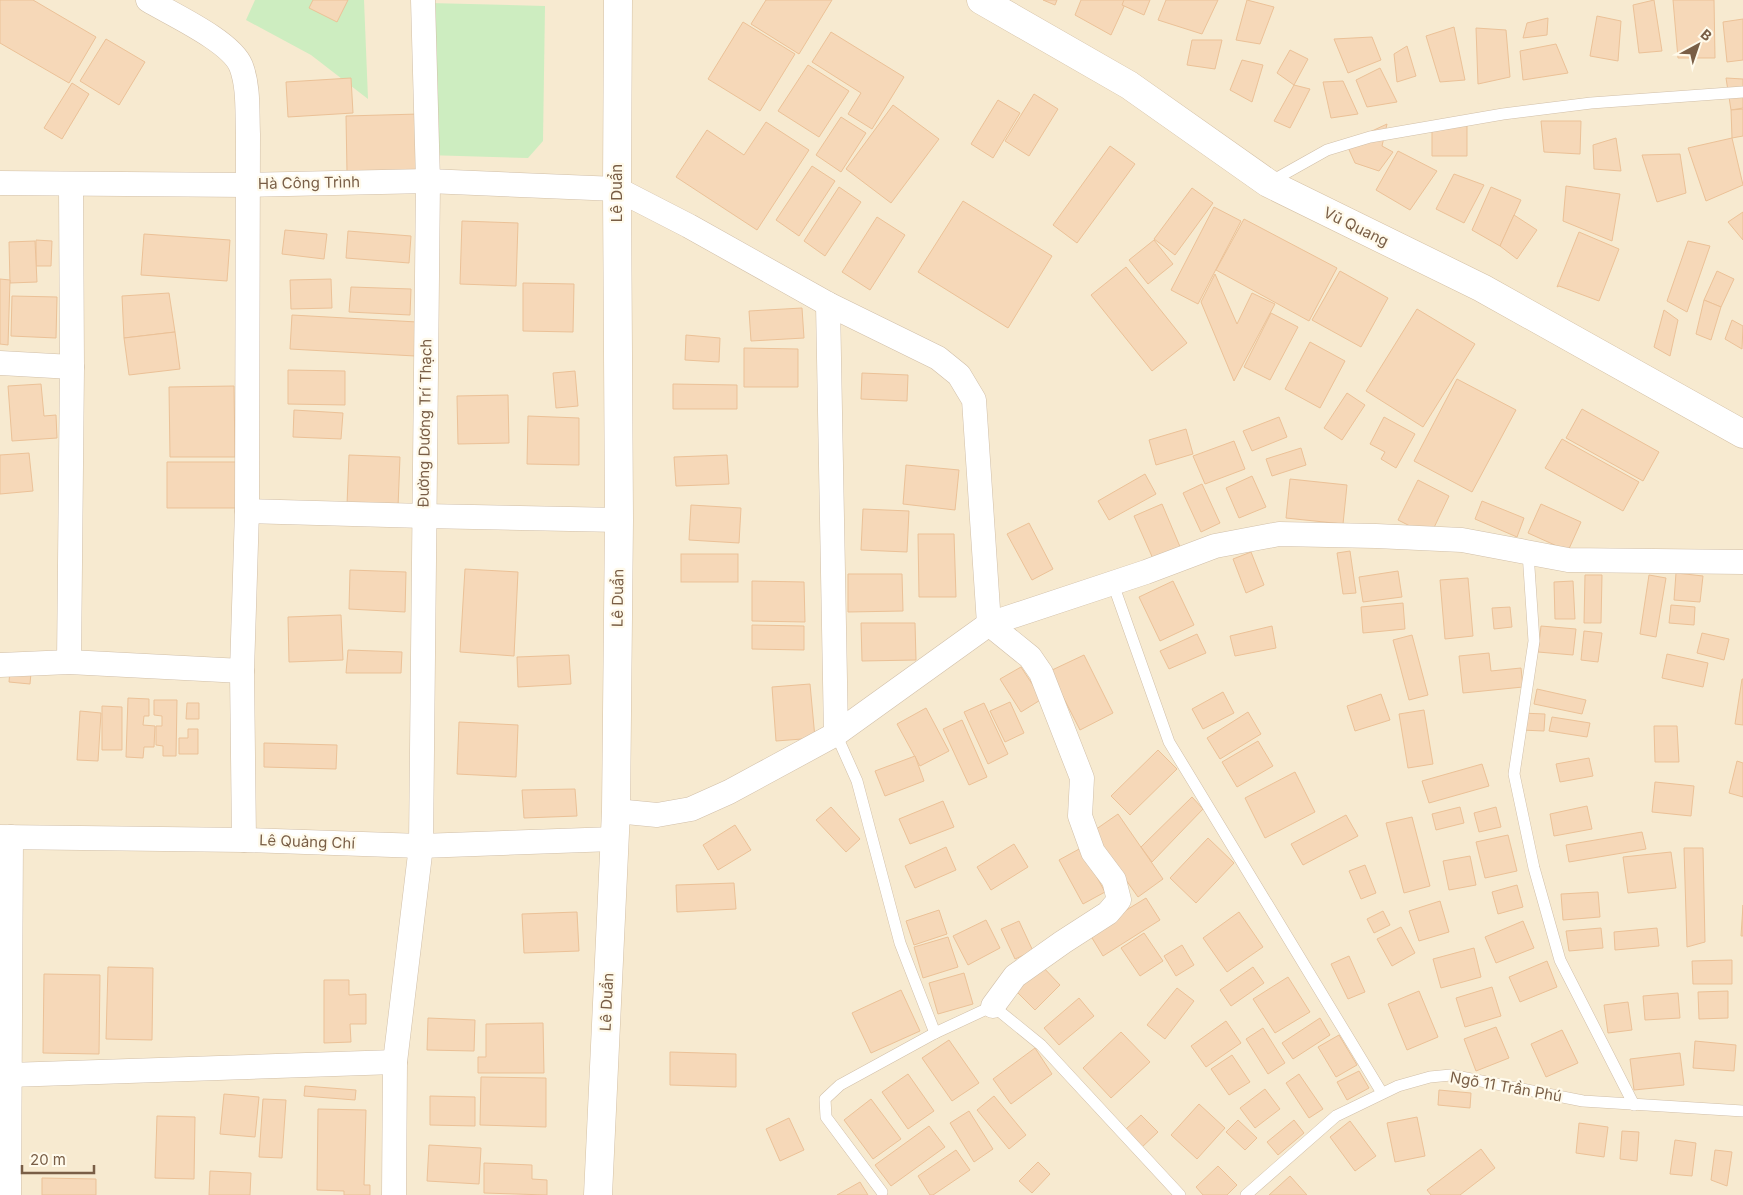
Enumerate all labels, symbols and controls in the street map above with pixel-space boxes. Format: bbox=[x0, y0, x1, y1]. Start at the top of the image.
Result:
north arrow bbox=[1673, 20, 1723, 70]
text: B bbox=[1698, 25, 1716, 44]
street label: Lê Duẩn bbox=[607, 164, 626, 222]
street label: Hà Công Trình bbox=[258, 172, 360, 193]
street label: Vũ Quang bbox=[1320, 203, 1392, 250]
street label: Đường Dương Trí Thạch bbox=[414, 339, 435, 507]
street label: Lê Duẩn bbox=[607, 569, 628, 627]
street label: Lê Quảng Chí bbox=[259, 830, 356, 853]
street label: Lê Duẩn bbox=[595, 972, 618, 1032]
street label: Ngõ 11 Trần Phú bbox=[1449, 1067, 1564, 1106]
scale bar bbox=[22, 1142, 95, 1174]
text: 20 m bbox=[30, 1150, 66, 1169]

